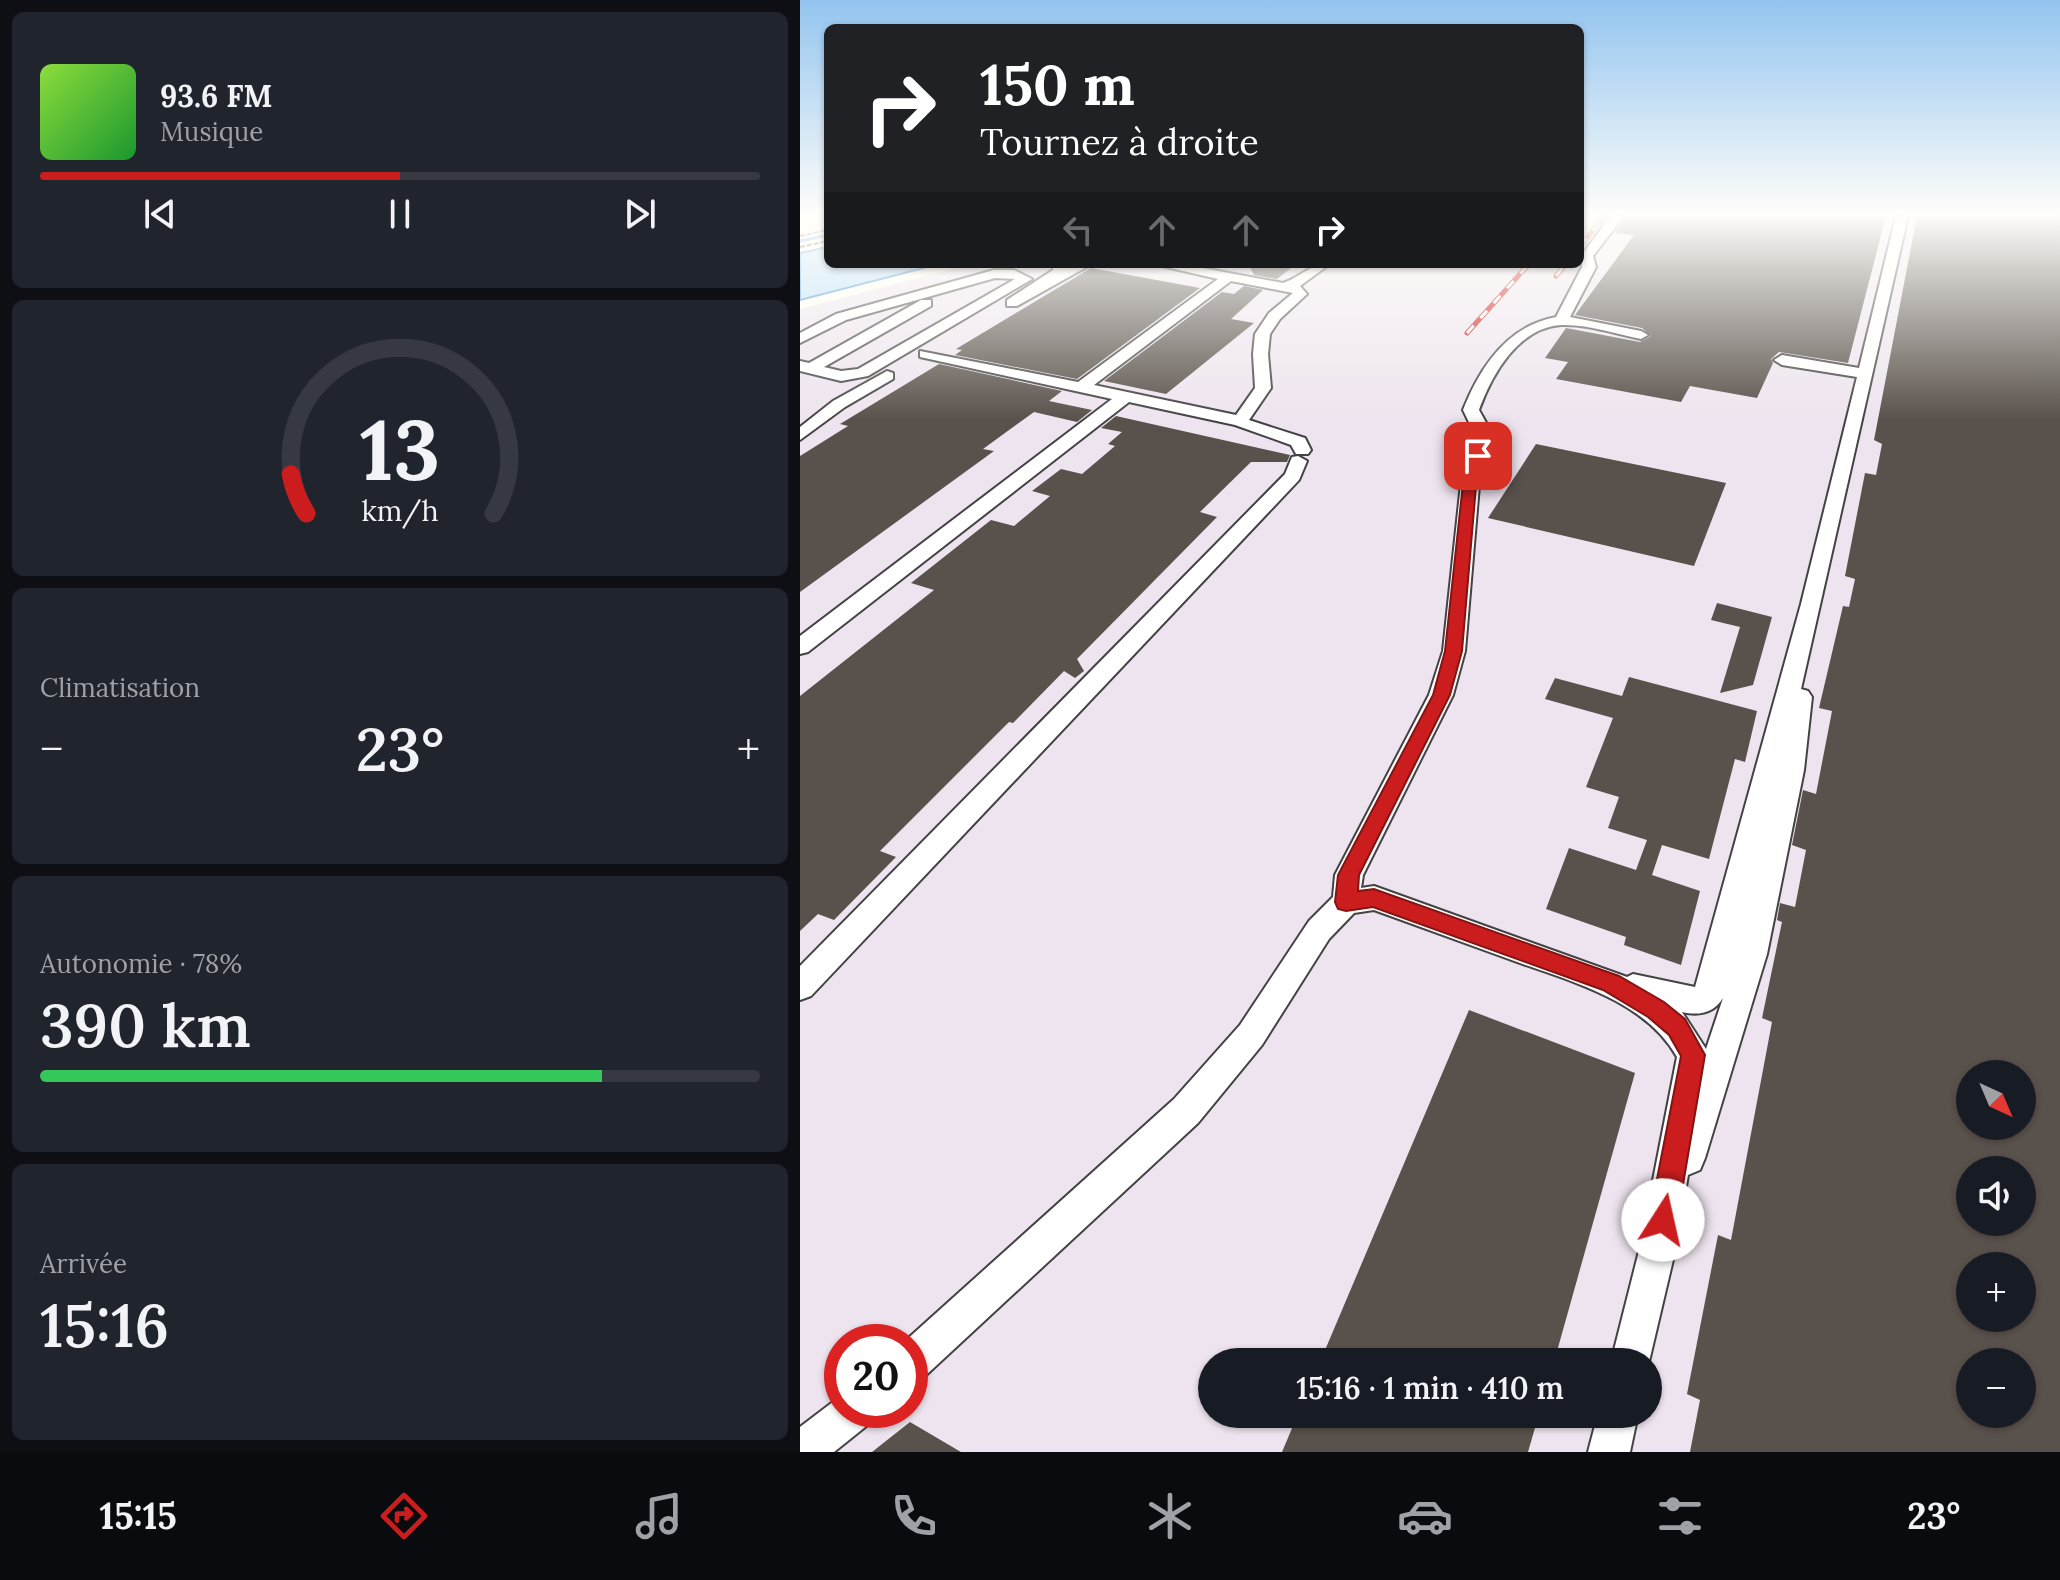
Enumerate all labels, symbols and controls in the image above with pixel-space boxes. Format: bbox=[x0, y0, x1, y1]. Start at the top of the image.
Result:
text: 150 m bbox=[980, 49, 1135, 120]
icon: right bbox=[848, 56, 952, 160]
text: 93.6 FM bbox=[160, 77, 273, 115]
text: Musique bbox=[160, 115, 263, 148]
text: Tournez à droite bbox=[980, 119, 1259, 165]
icon: previous bbox=[138, 192, 182, 236]
icon: pause bbox=[378, 192, 422, 236]
icon: next bbox=[618, 192, 662, 236]
icon: left bbox=[1056, 208, 1100, 252]
icon: ahead bbox=[1140, 208, 1184, 252]
icon: ahead bbox=[1224, 208, 1268, 252]
icon: right bbox=[1308, 208, 1352, 252]
text: 13 bbox=[360, 396, 440, 503]
pin bbox=[1444, 422, 1512, 490]
icon: arrive bbox=[1456, 434, 1500, 478]
text: km/h bbox=[361, 492, 439, 529]
text: Climatisation bbox=[40, 671, 200, 704]
text: 23° bbox=[356, 711, 444, 787]
text: − bbox=[40, 721, 63, 777]
text: + bbox=[737, 721, 760, 777]
text: Autonomie · 78% bbox=[40, 947, 242, 980]
text: 390 km bbox=[40, 987, 251, 1063]
north arrow bbox=[1956, 1060, 2036, 1140]
map controls bbox=[1956, 1060, 2036, 1428]
button: sound bbox=[1956, 1156, 2036, 1236]
position arrow bbox=[1621, 1178, 1705, 1262]
text: Arrivée bbox=[40, 1247, 127, 1280]
button: + bbox=[1956, 1252, 2036, 1332]
text: 15:16 bbox=[40, 1287, 169, 1363]
speed limit sign: 20 bbox=[824, 1324, 928, 1428]
button: − bbox=[1956, 1348, 2036, 1428]
text: 15:16 · 1 min · 410 m bbox=[1296, 1369, 1564, 1407]
icon: directions bbox=[376, 1488, 432, 1544]
icon: music bbox=[631, 1488, 687, 1544]
icon: phone bbox=[886, 1488, 942, 1544]
icon: climate bbox=[1142, 1488, 1198, 1544]
icon: car bbox=[1397, 1488, 1453, 1544]
icon: filters bbox=[1652, 1488, 1708, 1544]
text: 15:15 bbox=[100, 1493, 177, 1539]
text: 23° bbox=[1907, 1493, 1960, 1539]

